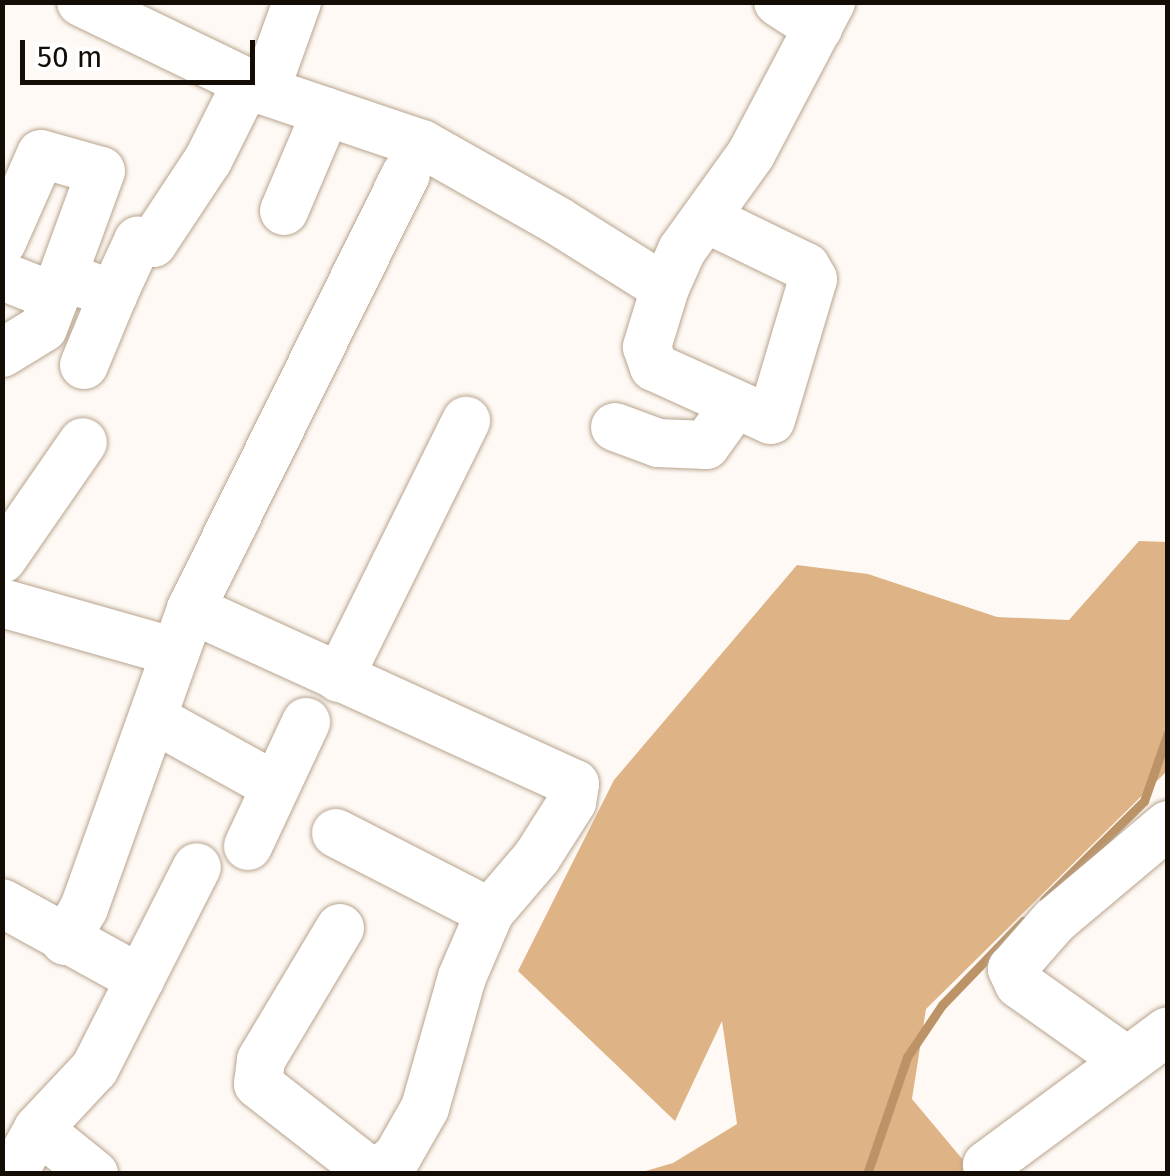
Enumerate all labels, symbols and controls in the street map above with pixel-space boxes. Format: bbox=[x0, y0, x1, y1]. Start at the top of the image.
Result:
scale bar bbox=[25, 20, 260, 82]
text: 50 m bbox=[37, 39, 102, 75]

